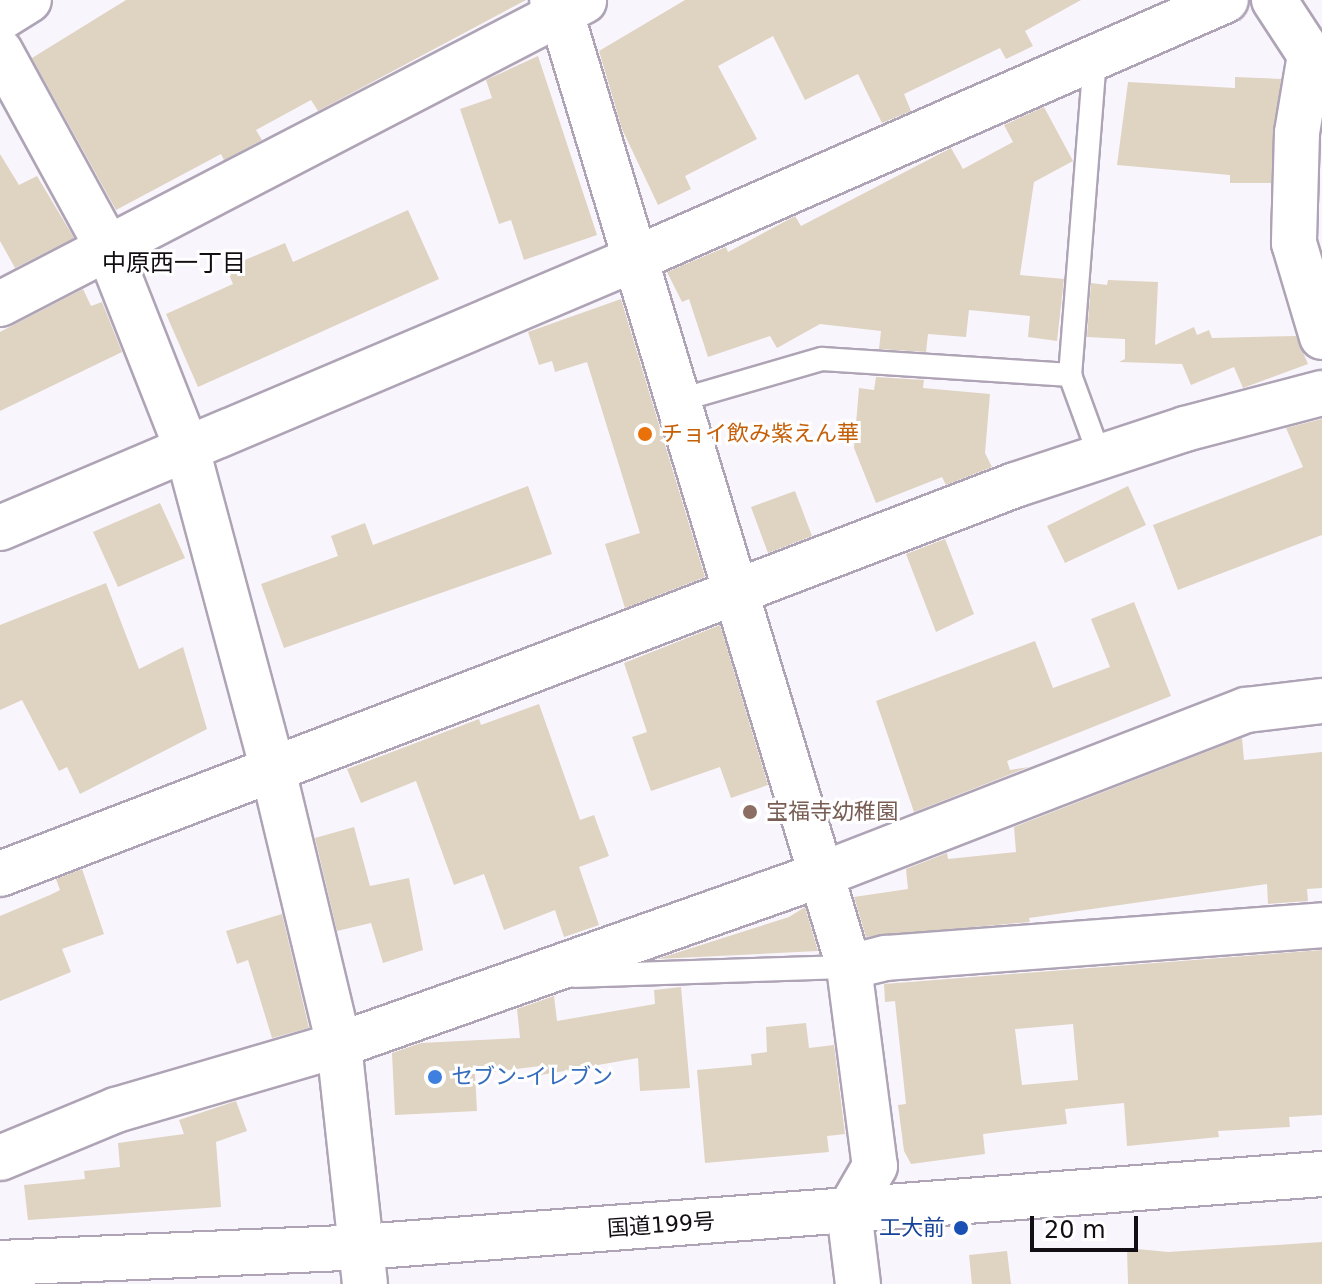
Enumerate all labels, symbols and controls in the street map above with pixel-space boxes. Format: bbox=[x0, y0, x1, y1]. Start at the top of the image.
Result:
district label: 中原西一丁目 bbox=[102, 250, 246, 278]
place label: チョイ飲み紫えん華 bbox=[661, 421, 859, 447]
marker: チョイ飲み紫えん華 bbox=[636, 425, 654, 443]
place label: 宝福寺幼稚園 bbox=[766, 799, 898, 825]
marker: 宝福寺幼稚園 bbox=[741, 803, 759, 821]
place label: セブン-イレブン bbox=[451, 1064, 613, 1090]
marker: セブン-イレブン bbox=[426, 1068, 444, 1086]
scale bar bbox=[1034, 1200, 1142, 1250]
street label: 国道199号 bbox=[606, 1208, 716, 1242]
place label: 工大前 bbox=[879, 1215, 945, 1241]
text: 20 m bbox=[1044, 1216, 1106, 1244]
marker: 工大前 bbox=[952, 1219, 970, 1237]

